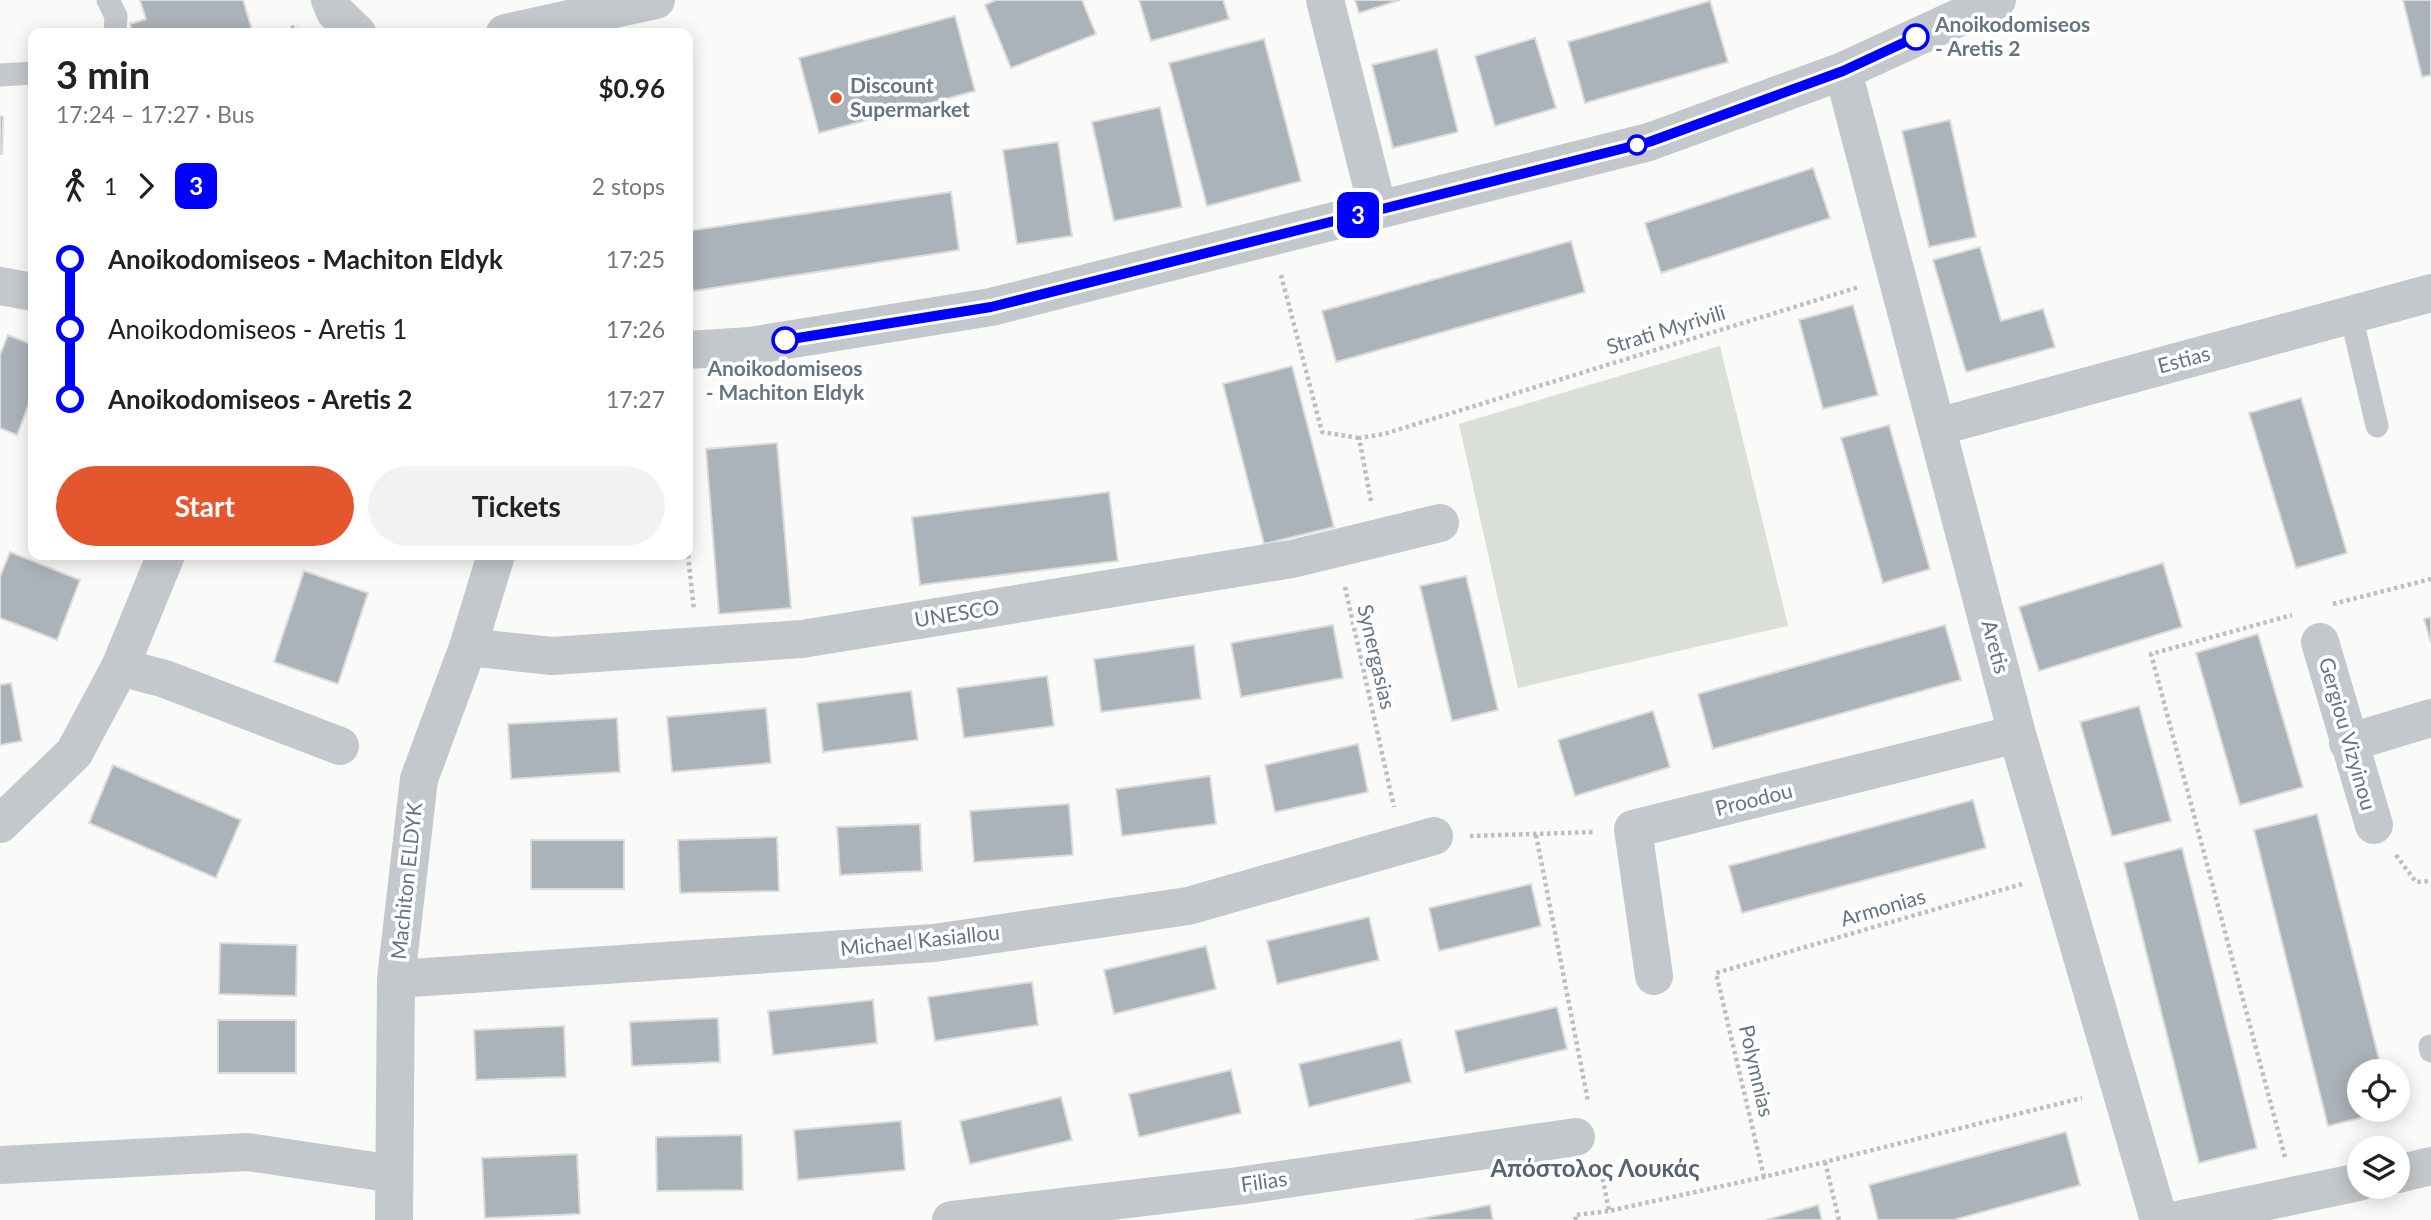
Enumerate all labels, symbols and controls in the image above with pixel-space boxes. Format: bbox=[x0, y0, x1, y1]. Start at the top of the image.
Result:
place label: Anoikodomiseos - Aretis 2 bbox=[1934, 11, 2090, 60]
marker: Anoikodomiseos - Aretis 2 bbox=[1903, 24, 1929, 50]
text: 3 min bbox=[56, 51, 150, 97]
text: $0.96 bbox=[599, 72, 665, 104]
place label: Discount Supermarket bbox=[850, 72, 970, 121]
marker: Discount Supermarket bbox=[828, 90, 844, 106]
text: 17:24 – 17:27 · Bus bbox=[56, 100, 255, 128]
unlabelled marker bbox=[1627, 135, 1647, 155]
icon: walk bbox=[56, 167, 94, 205]
icon: forward bbox=[127, 167, 165, 205]
text: 3 bbox=[189, 171, 203, 200]
text: 1 bbox=[104, 172, 117, 200]
text: 2 stops bbox=[592, 172, 665, 200]
line badge: 3 bbox=[1335, 192, 1381, 238]
text: 3 bbox=[1351, 200, 1365, 229]
text: Anoikodomiseos - Machiton Eldyk bbox=[108, 243, 503, 275]
text: 17:25 bbox=[606, 245, 665, 273]
street label: Strati Myrivili bbox=[1603, 299, 1728, 359]
text: Anoikodomiseos - Aretis 1 bbox=[108, 313, 407, 345]
text: 17:26 bbox=[606, 315, 665, 343]
marker: Anoikodomiseos - Machiton Eldyk bbox=[772, 327, 798, 353]
street label: Estias bbox=[2155, 340, 2213, 378]
place label: Anoikodomiseos - Machiton Eldyk bbox=[706, 355, 865, 404]
text: Anoikodomiseos - Aretis 2 bbox=[108, 383, 412, 415]
text: 17:27 bbox=[606, 385, 665, 413]
button: Start bbox=[56, 466, 354, 546]
button: Tickets bbox=[368, 466, 665, 546]
street label: UNESCO bbox=[913, 593, 1001, 632]
street label: Synergasias bbox=[1353, 602, 1402, 712]
street label: Aretis bbox=[1977, 617, 2016, 676]
street label: Gergiou Vizyinou bbox=[2315, 654, 2382, 813]
street label: Proodou bbox=[1712, 777, 1795, 820]
street label: Machiton ELDYK bbox=[385, 801, 426, 961]
street label: Armonias bbox=[1837, 883, 1928, 931]
street label: Michael Kasiallou bbox=[839, 919, 1001, 960]
street label: Polymnias bbox=[1735, 1022, 1780, 1119]
map controls bbox=[2347, 1059, 2410, 1199]
button: locate bbox=[2347, 1059, 2410, 1122]
button: layers bbox=[2347, 1136, 2410, 1199]
district label: Απόστολος Λουκάς bbox=[1489, 1153, 1700, 1182]
street label: Filias bbox=[1239, 1165, 1289, 1196]

